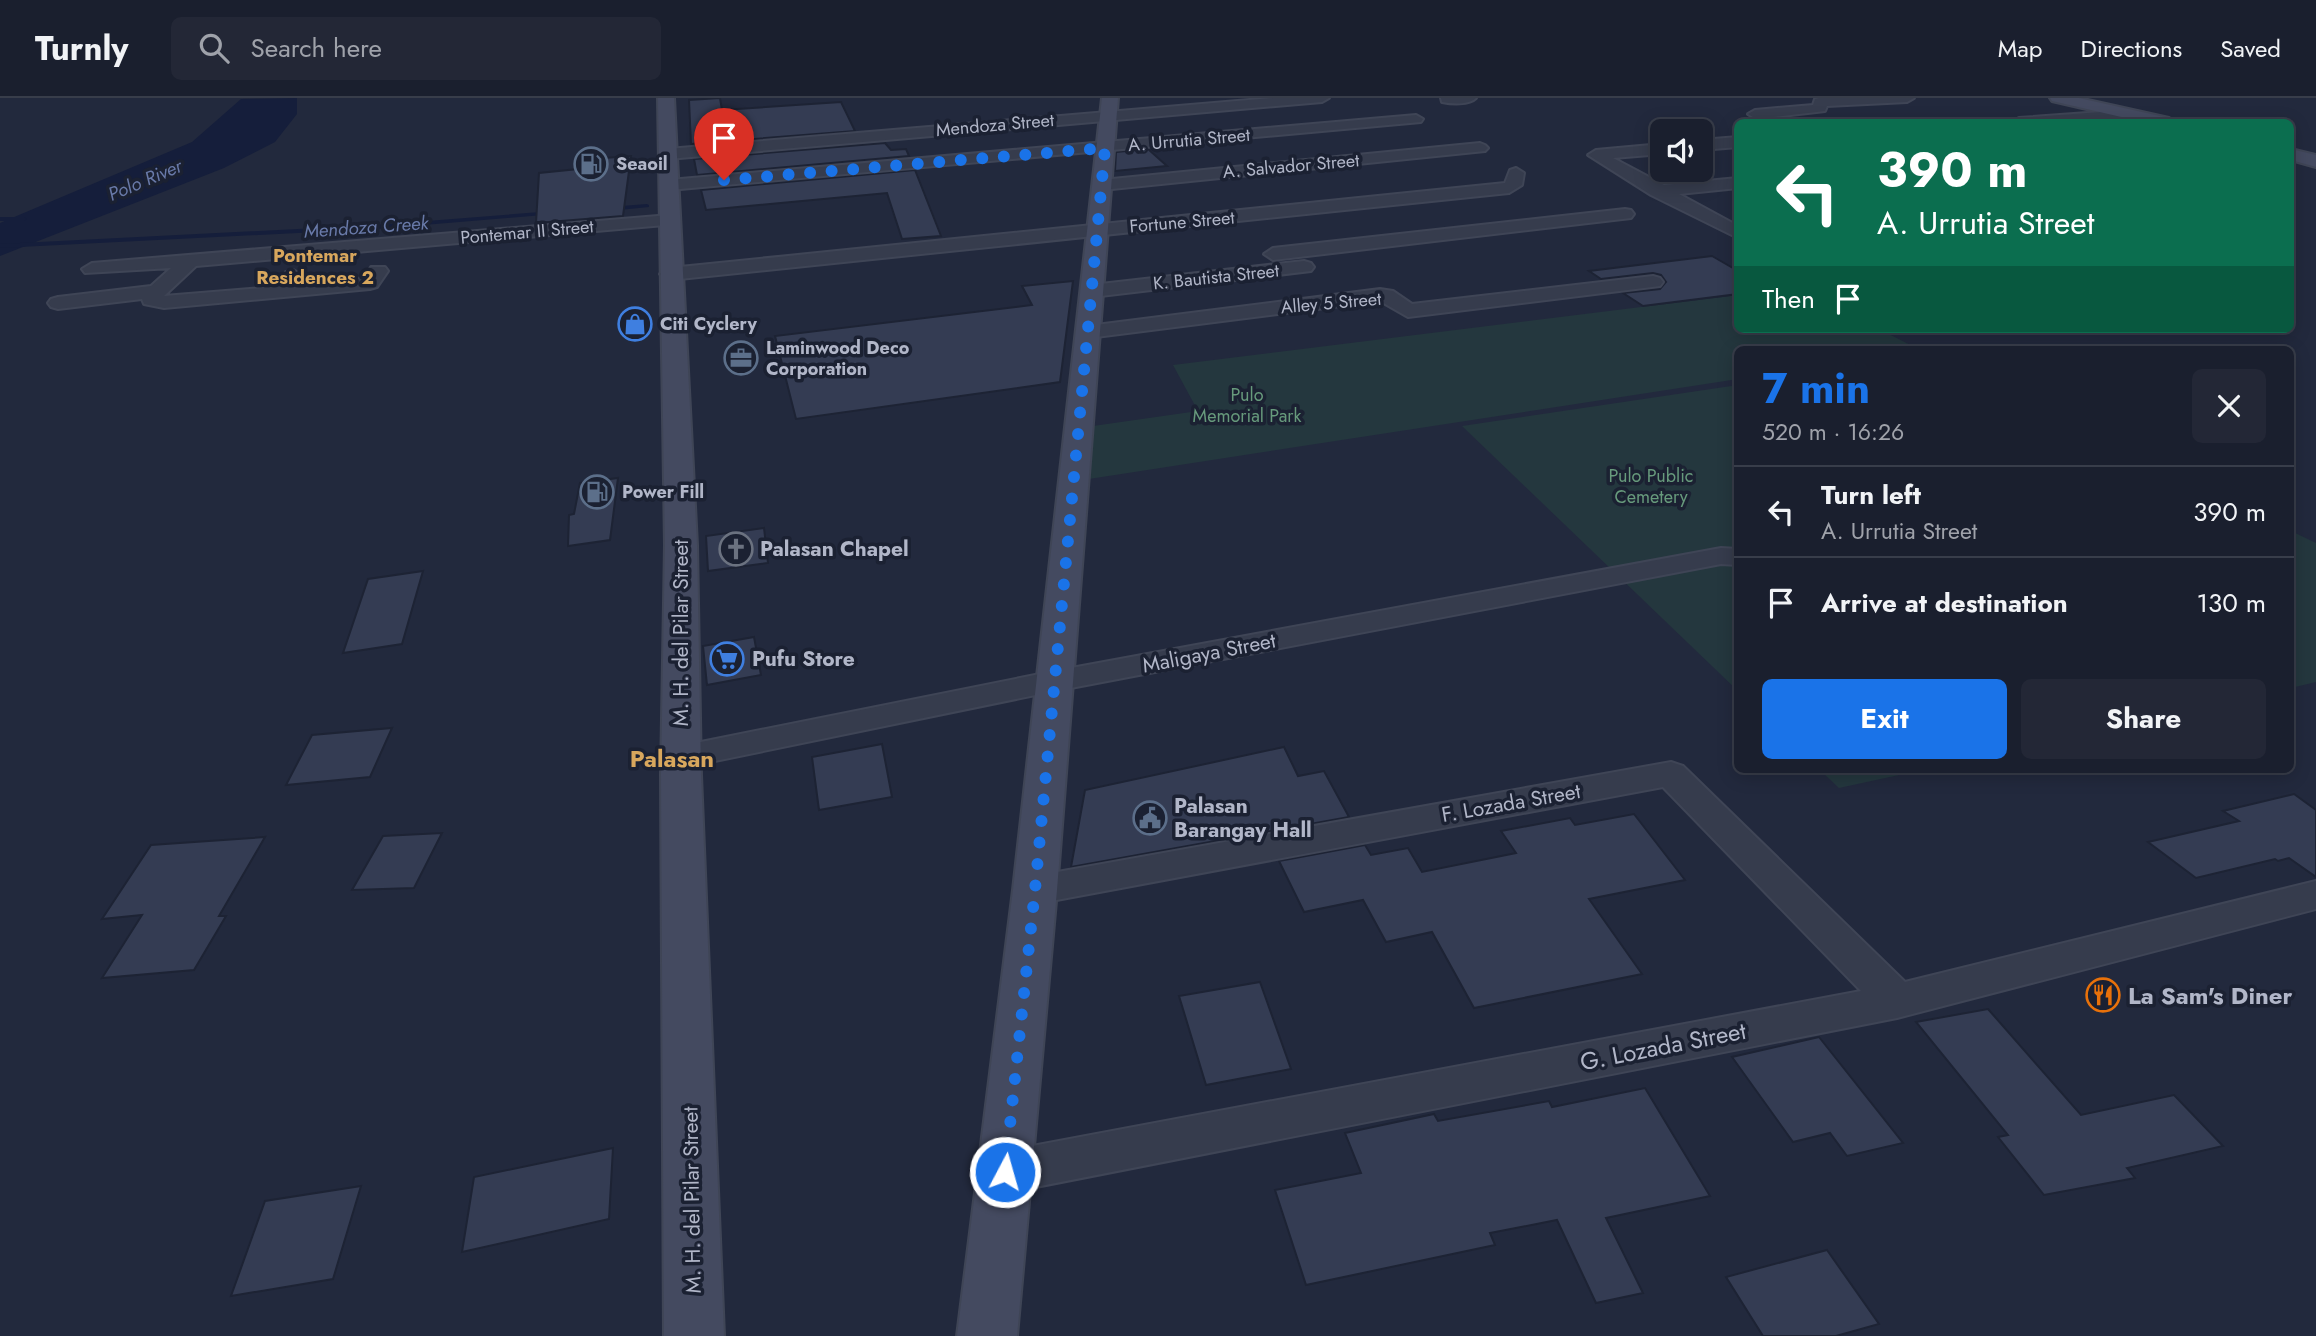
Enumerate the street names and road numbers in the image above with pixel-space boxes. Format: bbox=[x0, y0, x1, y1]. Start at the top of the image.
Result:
street label: Mendoza Street bbox=[935, 107, 1056, 143]
street label: A. Urrutia Street bbox=[1127, 122, 1252, 158]
street label: A. Salvador Street bbox=[1222, 147, 1361, 185]
street label: Fortune Street bbox=[1128, 204, 1236, 240]
street label: Pontemar II Street bbox=[459, 213, 595, 251]
street label: K. Bautista Street bbox=[1152, 257, 1281, 297]
street label: Alley 5 Street bbox=[1280, 286, 1383, 320]
street label: M. H. del Pilar Street bbox=[666, 540, 696, 726]
street label: Maligaya Street bbox=[1140, 625, 1278, 681]
street label: F. Lozada Street bbox=[1439, 776, 1583, 830]
street label: G. Lozada Street bbox=[1577, 1013, 1749, 1079]
street label: M. H. del Pilar Street bbox=[675, 1106, 709, 1294]

